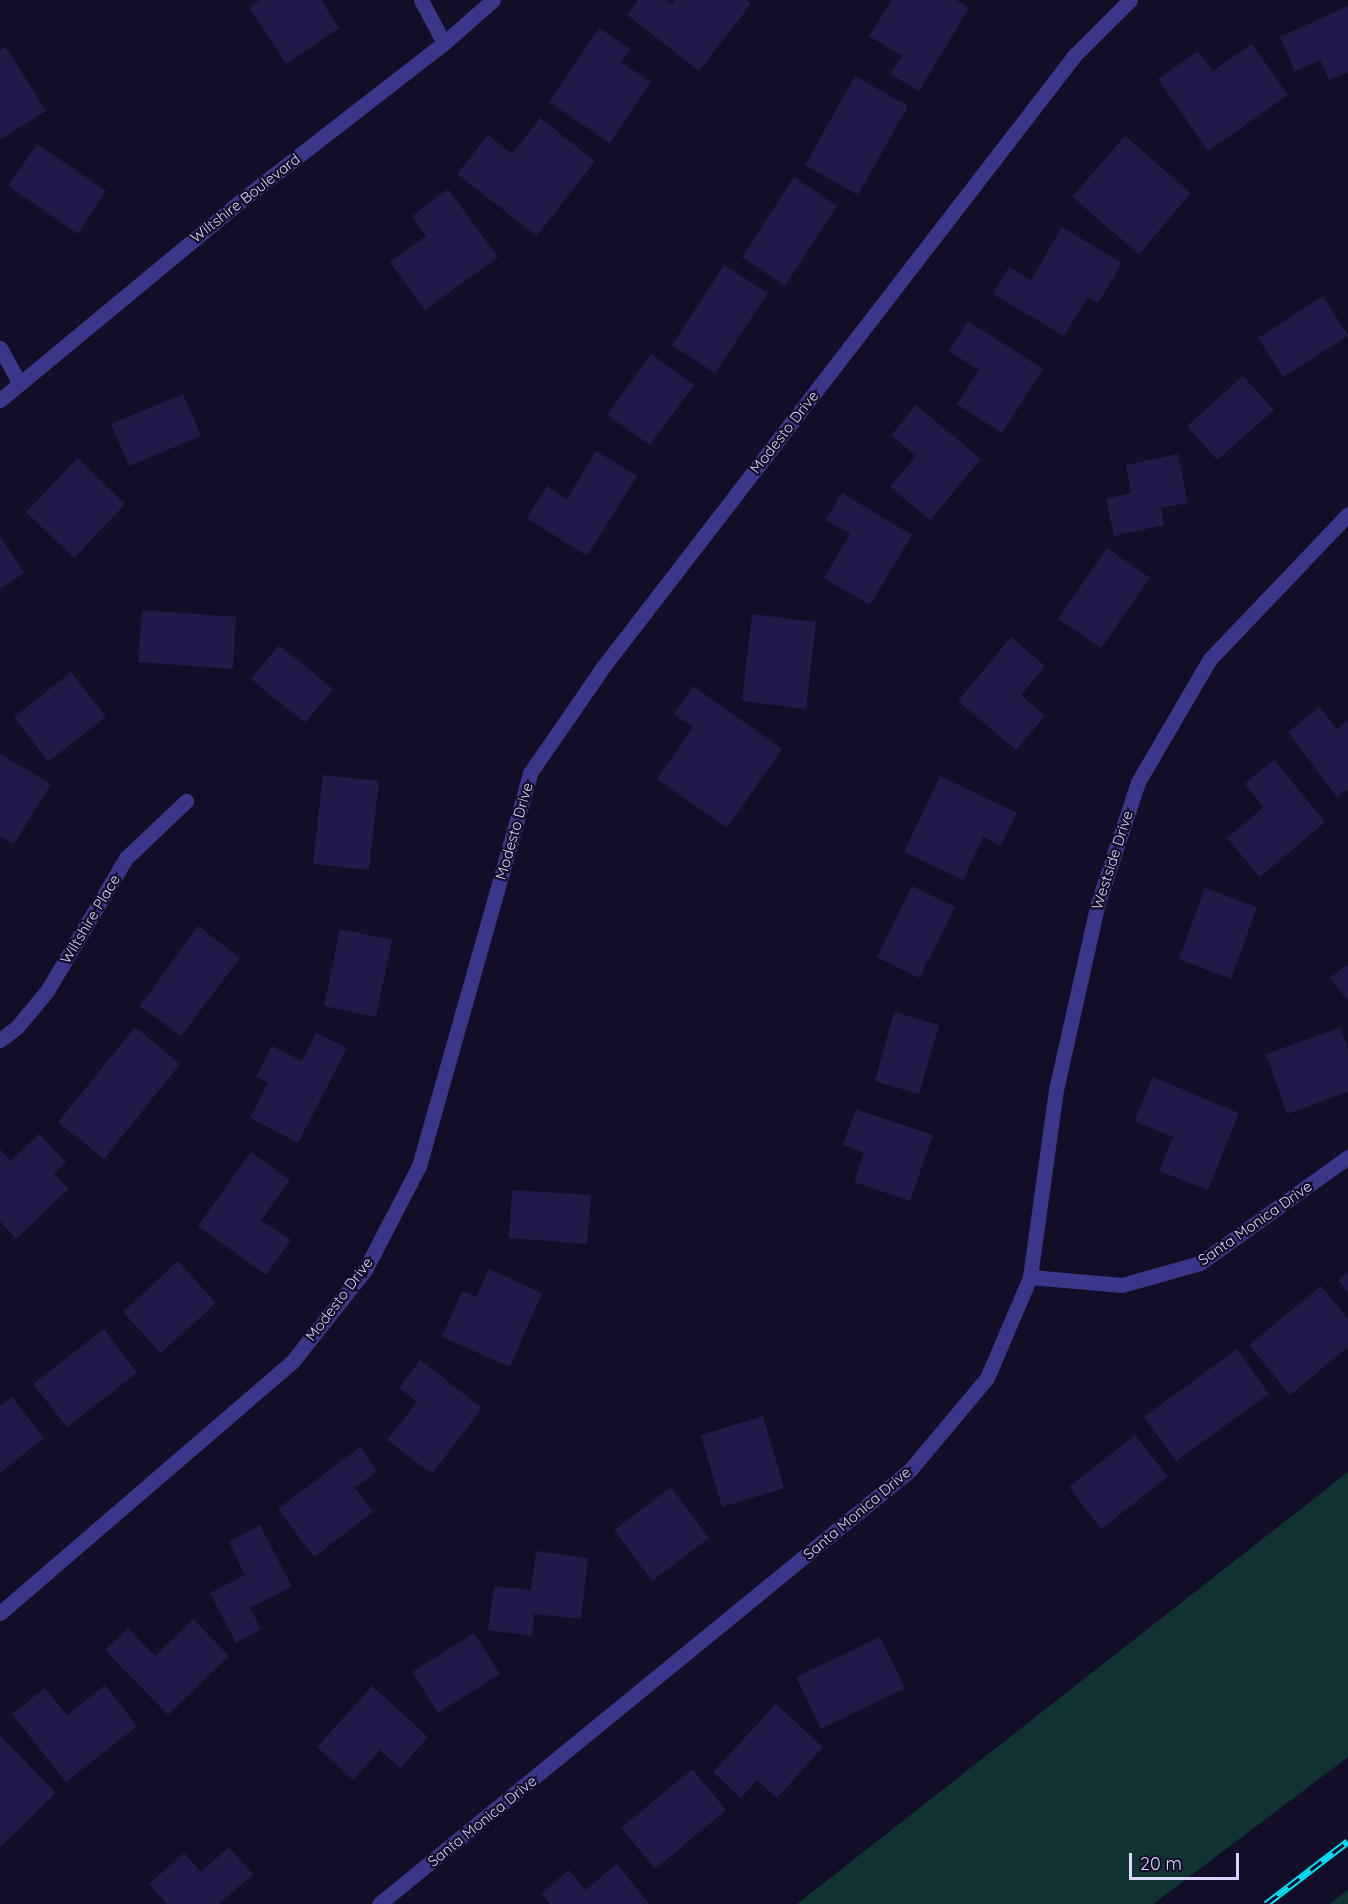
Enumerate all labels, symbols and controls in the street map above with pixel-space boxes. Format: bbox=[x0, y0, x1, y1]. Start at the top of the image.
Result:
street label: Wiltshire Boulevard bbox=[187, 150, 303, 246]
street label: Modesto Drive bbox=[746, 387, 822, 477]
street label: Modesto Drive bbox=[492, 780, 536, 882]
street label: Westside Drive bbox=[1087, 808, 1137, 912]
street label: Wiltshire Place bbox=[56, 871, 124, 967]
street label: Santa Monica Drive bbox=[1195, 1177, 1315, 1269]
street label: Modesto Drive bbox=[302, 1254, 376, 1344]
street label: Santa Monica Drive bbox=[800, 1463, 914, 1563]
street label: Santa Monica Drive bbox=[424, 1772, 540, 1870]
scale bar bbox=[1132, 1841, 1242, 1879]
text: 20 m bbox=[1140, 1852, 1182, 1875]

